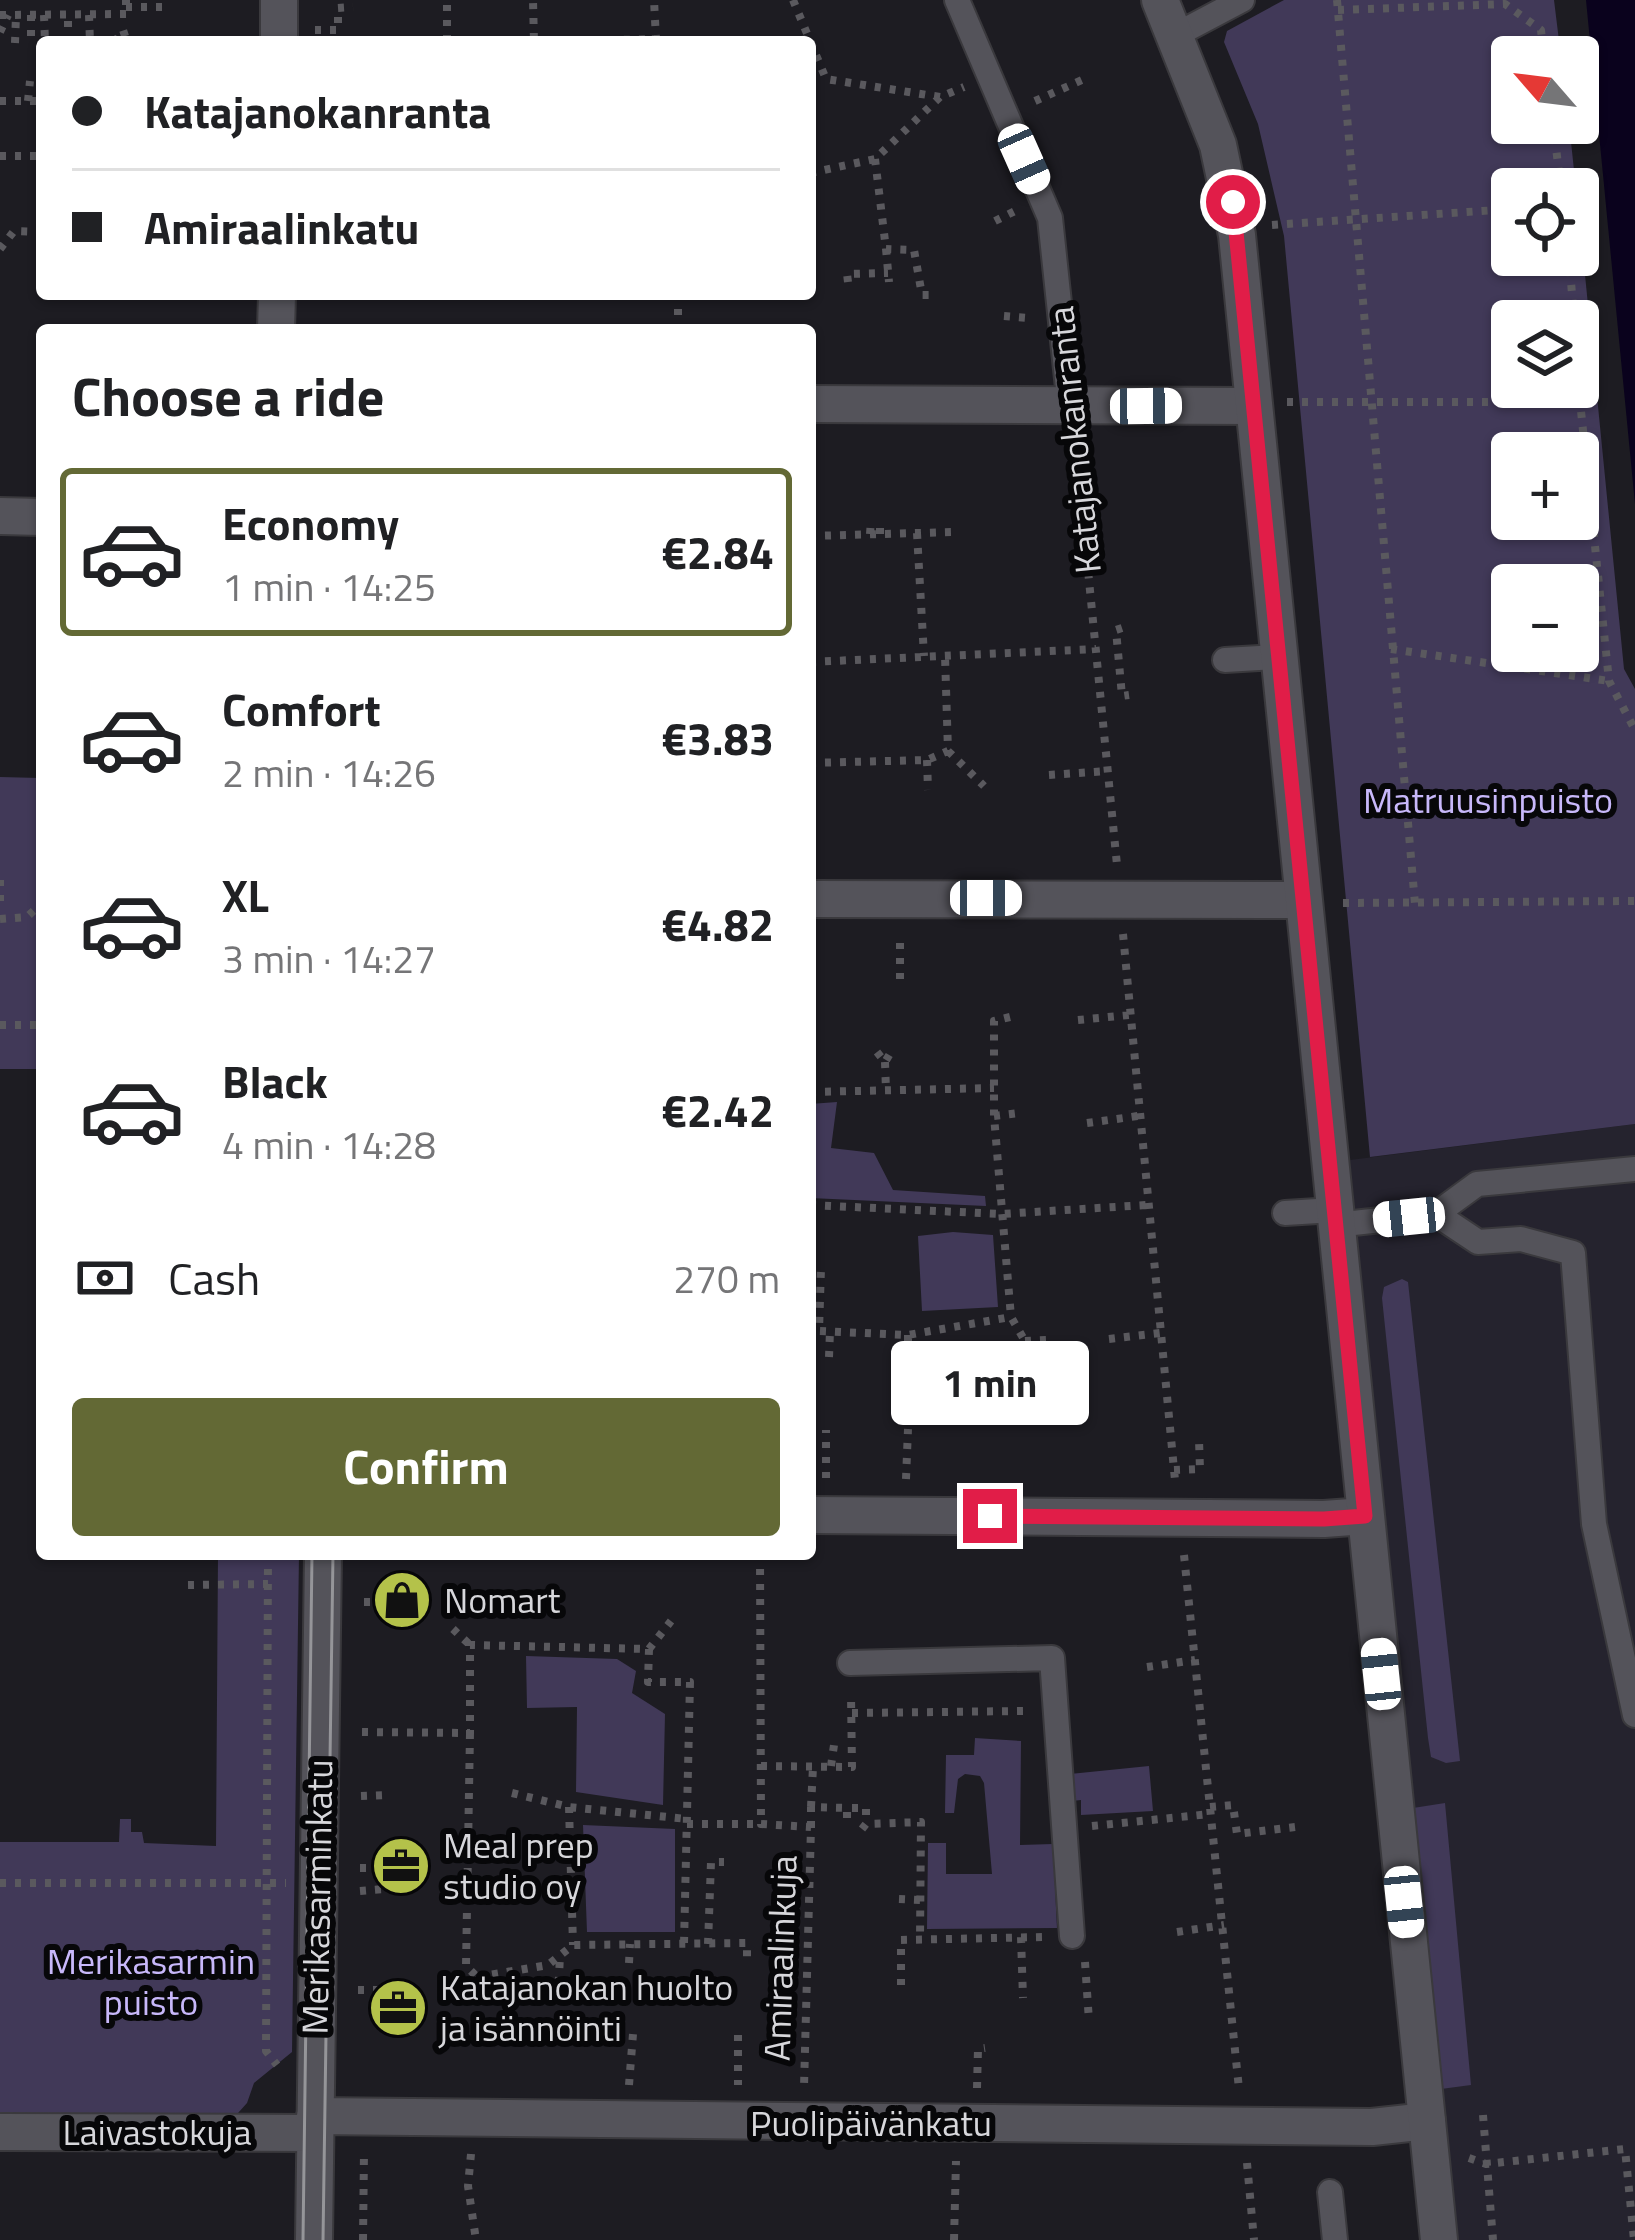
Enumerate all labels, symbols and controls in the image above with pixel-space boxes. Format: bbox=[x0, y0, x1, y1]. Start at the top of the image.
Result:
north arrow bbox=[1491, 36, 1599, 144]
map controls bbox=[1491, 36, 1599, 672]
text: Katajanokanranta bbox=[144, 77, 491, 145]
car bbox=[993, 119, 1055, 199]
button: locate bbox=[1491, 168, 1599, 276]
route start bbox=[1206, 175, 1260, 229]
text: Amiraalinkatu bbox=[144, 193, 419, 261]
button: layers bbox=[1491, 300, 1599, 408]
street label: Katajanokanranta bbox=[1032, 304, 1115, 576]
text: Choose a ride bbox=[72, 355, 384, 437]
car bbox=[1110, 387, 1182, 425]
button: + bbox=[1491, 432, 1599, 540]
text: Economy bbox=[222, 489, 399, 557]
icon: car bbox=[78, 498, 186, 606]
text: €2.84 bbox=[662, 518, 774, 586]
text: 1 min · 14:25 bbox=[222, 557, 436, 616]
button: − bbox=[1491, 564, 1599, 672]
text: Comfort bbox=[222, 675, 381, 743]
icon: car bbox=[78, 684, 186, 792]
text: €3.83 bbox=[662, 704, 774, 772]
text: 2 min · 14:26 bbox=[222, 743, 436, 802]
park label: Matruusinpuisto bbox=[1363, 772, 1613, 827]
text: XL bbox=[222, 861, 269, 929]
icon: car bbox=[78, 870, 186, 978]
car bbox=[950, 880, 1022, 916]
text: €4.82 bbox=[662, 890, 774, 958]
text: 3 min · 14:27 bbox=[222, 929, 436, 988]
text: Black bbox=[222, 1047, 328, 1115]
icon: car bbox=[78, 1056, 186, 1164]
text: €2.42 bbox=[662, 1076, 774, 1144]
text: 4 min · 14:28 bbox=[222, 1115, 436, 1174]
car bbox=[1371, 1195, 1447, 1239]
text: Cash bbox=[168, 1244, 260, 1312]
icon: cash bbox=[72, 1245, 138, 1311]
text: 270 m bbox=[673, 1249, 780, 1308]
callout: 1 min bbox=[891, 1342, 1089, 1426]
text: 1 min bbox=[943, 1353, 1037, 1412]
button: Confirm bbox=[72, 1398, 780, 1536]
route end bbox=[963, 1489, 1017, 1543]
shop icon: Nomart bbox=[371, 1569, 433, 1631]
place label: Nomart bbox=[444, 1572, 561, 1627]
car bbox=[1359, 1636, 1403, 1712]
street label: Merikasarminkatu bbox=[287, 1759, 346, 2035]
place label: Meal prep studio oy bbox=[443, 1817, 594, 1913]
office icon: Meal prep studio oy bbox=[370, 1835, 432, 1897]
street label: Amiraalinkuja bbox=[748, 1854, 811, 2062]
car bbox=[1382, 1864, 1426, 1940]
park label: Merikasarmin puisto bbox=[47, 1933, 255, 2029]
place label: Katajanokan huolto ja isännöinti bbox=[438, 1959, 733, 2055]
office icon: Katajanokan huolto ja isännöinti bbox=[367, 1977, 429, 2039]
street label: Puolipäivänkatu bbox=[750, 2095, 992, 2150]
street label: Laivastokuja bbox=[63, 2104, 251, 2159]

